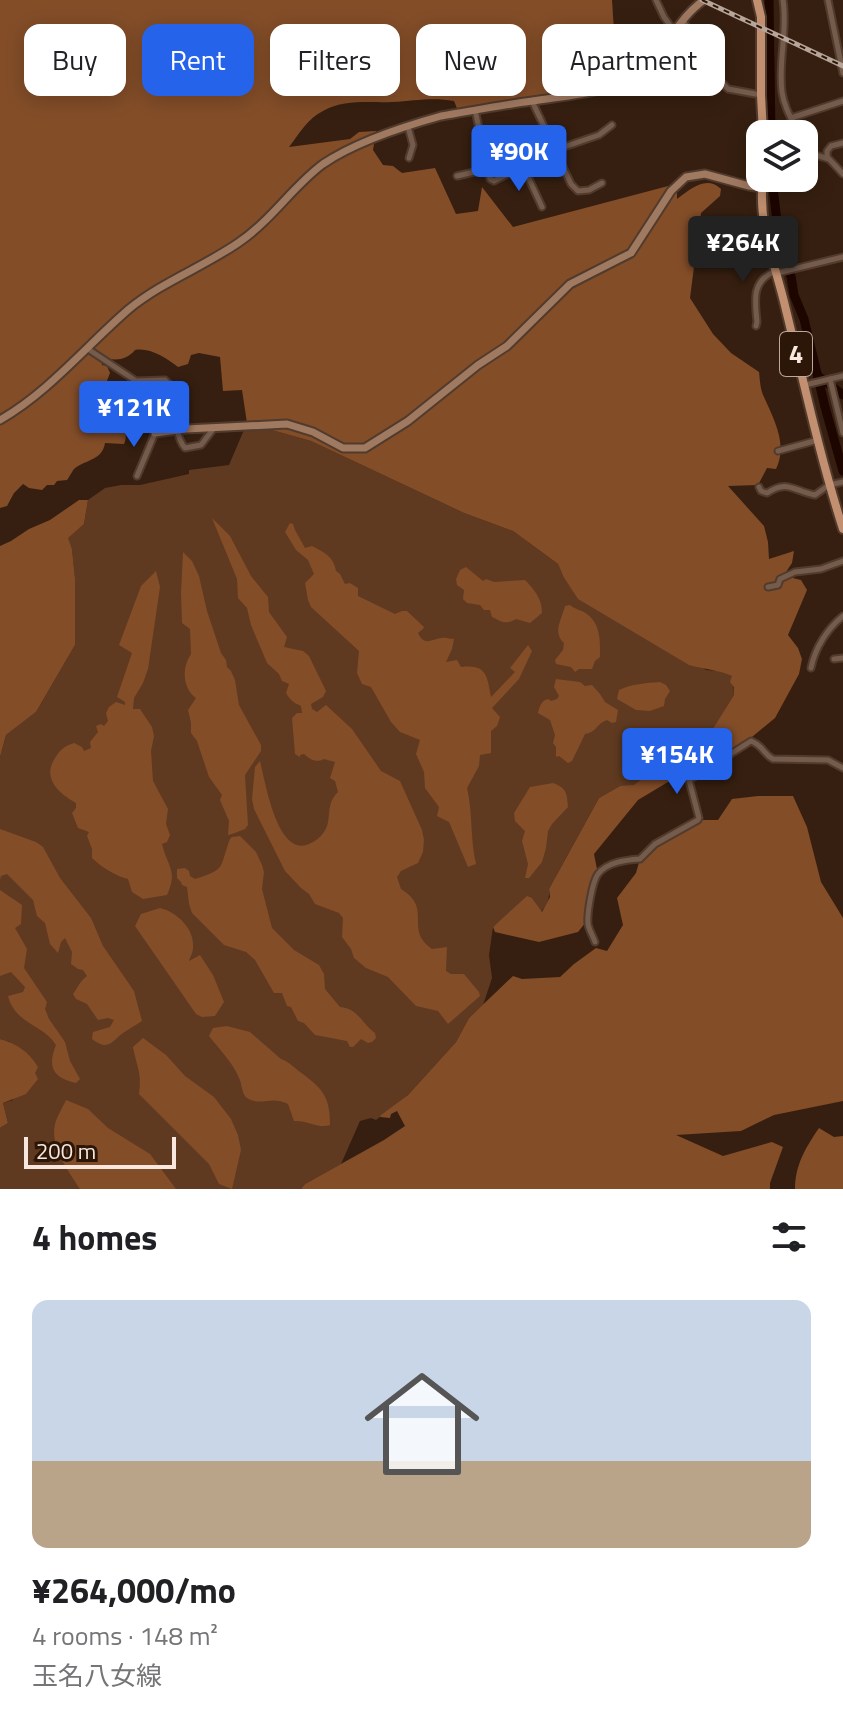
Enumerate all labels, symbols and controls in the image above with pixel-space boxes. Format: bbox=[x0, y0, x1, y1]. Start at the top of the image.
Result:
chip: Buy bbox=[24, 24, 126, 96]
chip: Rent bbox=[142, 24, 254, 96]
chip: Filters bbox=[270, 24, 400, 96]
chip: New bbox=[416, 24, 526, 96]
chip: Apartment bbox=[542, 24, 725, 96]
map controls bbox=[746, 120, 818, 192]
button: layers bbox=[746, 120, 818, 192]
pin: ¥90K bbox=[472, 125, 566, 193]
text: ¥90K bbox=[489, 131, 549, 170]
pin: ¥264K bbox=[687, 216, 799, 284]
text: ¥264K bbox=[706, 222, 780, 261]
road number: 4 bbox=[780, 332, 812, 376]
pin: ¥121K bbox=[78, 381, 190, 449]
text: ¥121K bbox=[97, 387, 171, 426]
pin: ¥154K bbox=[621, 728, 733, 796]
text: ¥154K bbox=[640, 734, 714, 773]
scale bar bbox=[24, 1133, 176, 1169]
text: 200 m bbox=[36, 1134, 96, 1168]
text: 4 homes bbox=[32, 1211, 157, 1263]
icon: filters bbox=[767, 1215, 811, 1259]
icon: home bbox=[350, 1352, 494, 1496]
text: ¥264,000/mo bbox=[32, 1564, 236, 1616]
text: 4 rooms · 148 m² bbox=[32, 1616, 218, 1655]
text: 玉名八女線 bbox=[32, 1656, 162, 1695]

